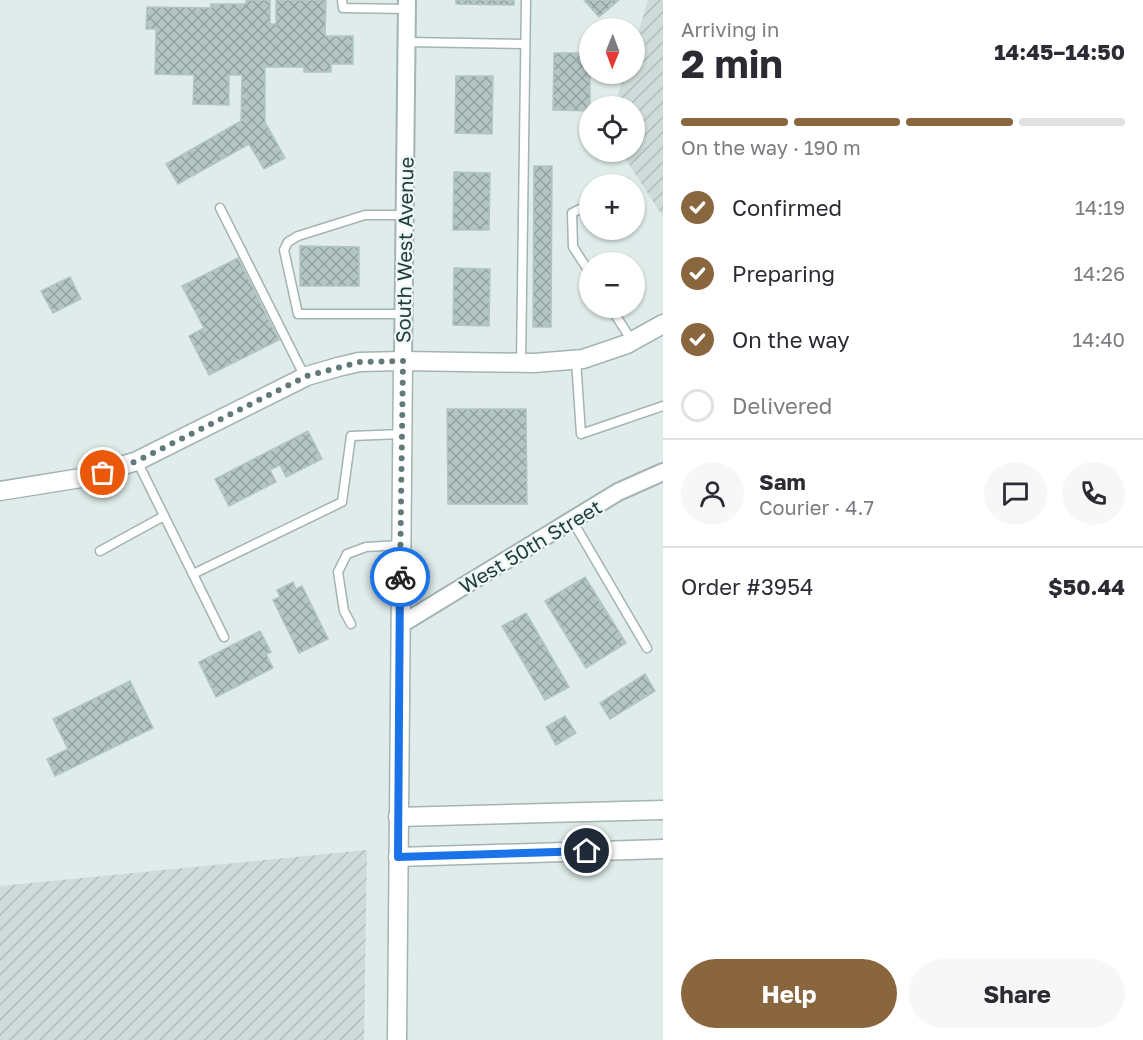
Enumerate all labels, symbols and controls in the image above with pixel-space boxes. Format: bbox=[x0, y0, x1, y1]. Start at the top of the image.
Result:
text: Arriving in bbox=[681, 17, 779, 41]
north arrow bbox=[579, 18, 645, 84]
map controls bbox=[579, 18, 645, 318]
text: 14:45–14:50 bbox=[994, 38, 1125, 65]
text: 2 min bbox=[681, 40, 783, 87]
button: locate bbox=[579, 96, 645, 162]
text: On the way · 190 m bbox=[681, 135, 861, 159]
street label: South West Avenue bbox=[390, 157, 418, 343]
button: + bbox=[579, 174, 645, 240]
icon: check bbox=[681, 191, 714, 224]
text: Confirmed bbox=[732, 194, 842, 221]
text: 14:19 bbox=[1075, 195, 1125, 219]
button: − bbox=[579, 252, 645, 318]
icon: check bbox=[681, 257, 714, 290]
text: Preparing bbox=[732, 260, 835, 287]
text: 14:26 bbox=[1073, 261, 1125, 285]
icon: check bbox=[681, 323, 714, 356]
text: On the way bbox=[732, 326, 850, 353]
text: 14:40 bbox=[1073, 327, 1125, 351]
text: Delivered bbox=[732, 392, 832, 419]
pin bbox=[77, 447, 128, 498]
icon: bag bbox=[86, 456, 119, 489]
button: person bbox=[681, 462, 744, 525]
button: chat bbox=[984, 462, 1047, 525]
button: phone bbox=[1062, 462, 1125, 525]
text: Sam bbox=[759, 468, 806, 495]
street label: West 50th Street bbox=[454, 494, 606, 598]
text: Courier · 4.7 bbox=[759, 495, 874, 519]
courier bbox=[370, 547, 430, 607]
icon: bike bbox=[384, 561, 417, 594]
text: Order #3954 bbox=[681, 573, 813, 600]
text: $50.44 bbox=[1048, 573, 1125, 600]
pin bbox=[561, 825, 612, 876]
icon: home bbox=[570, 834, 603, 867]
button: Help bbox=[681, 959, 897, 1028]
button: Share bbox=[909, 959, 1125, 1028]

